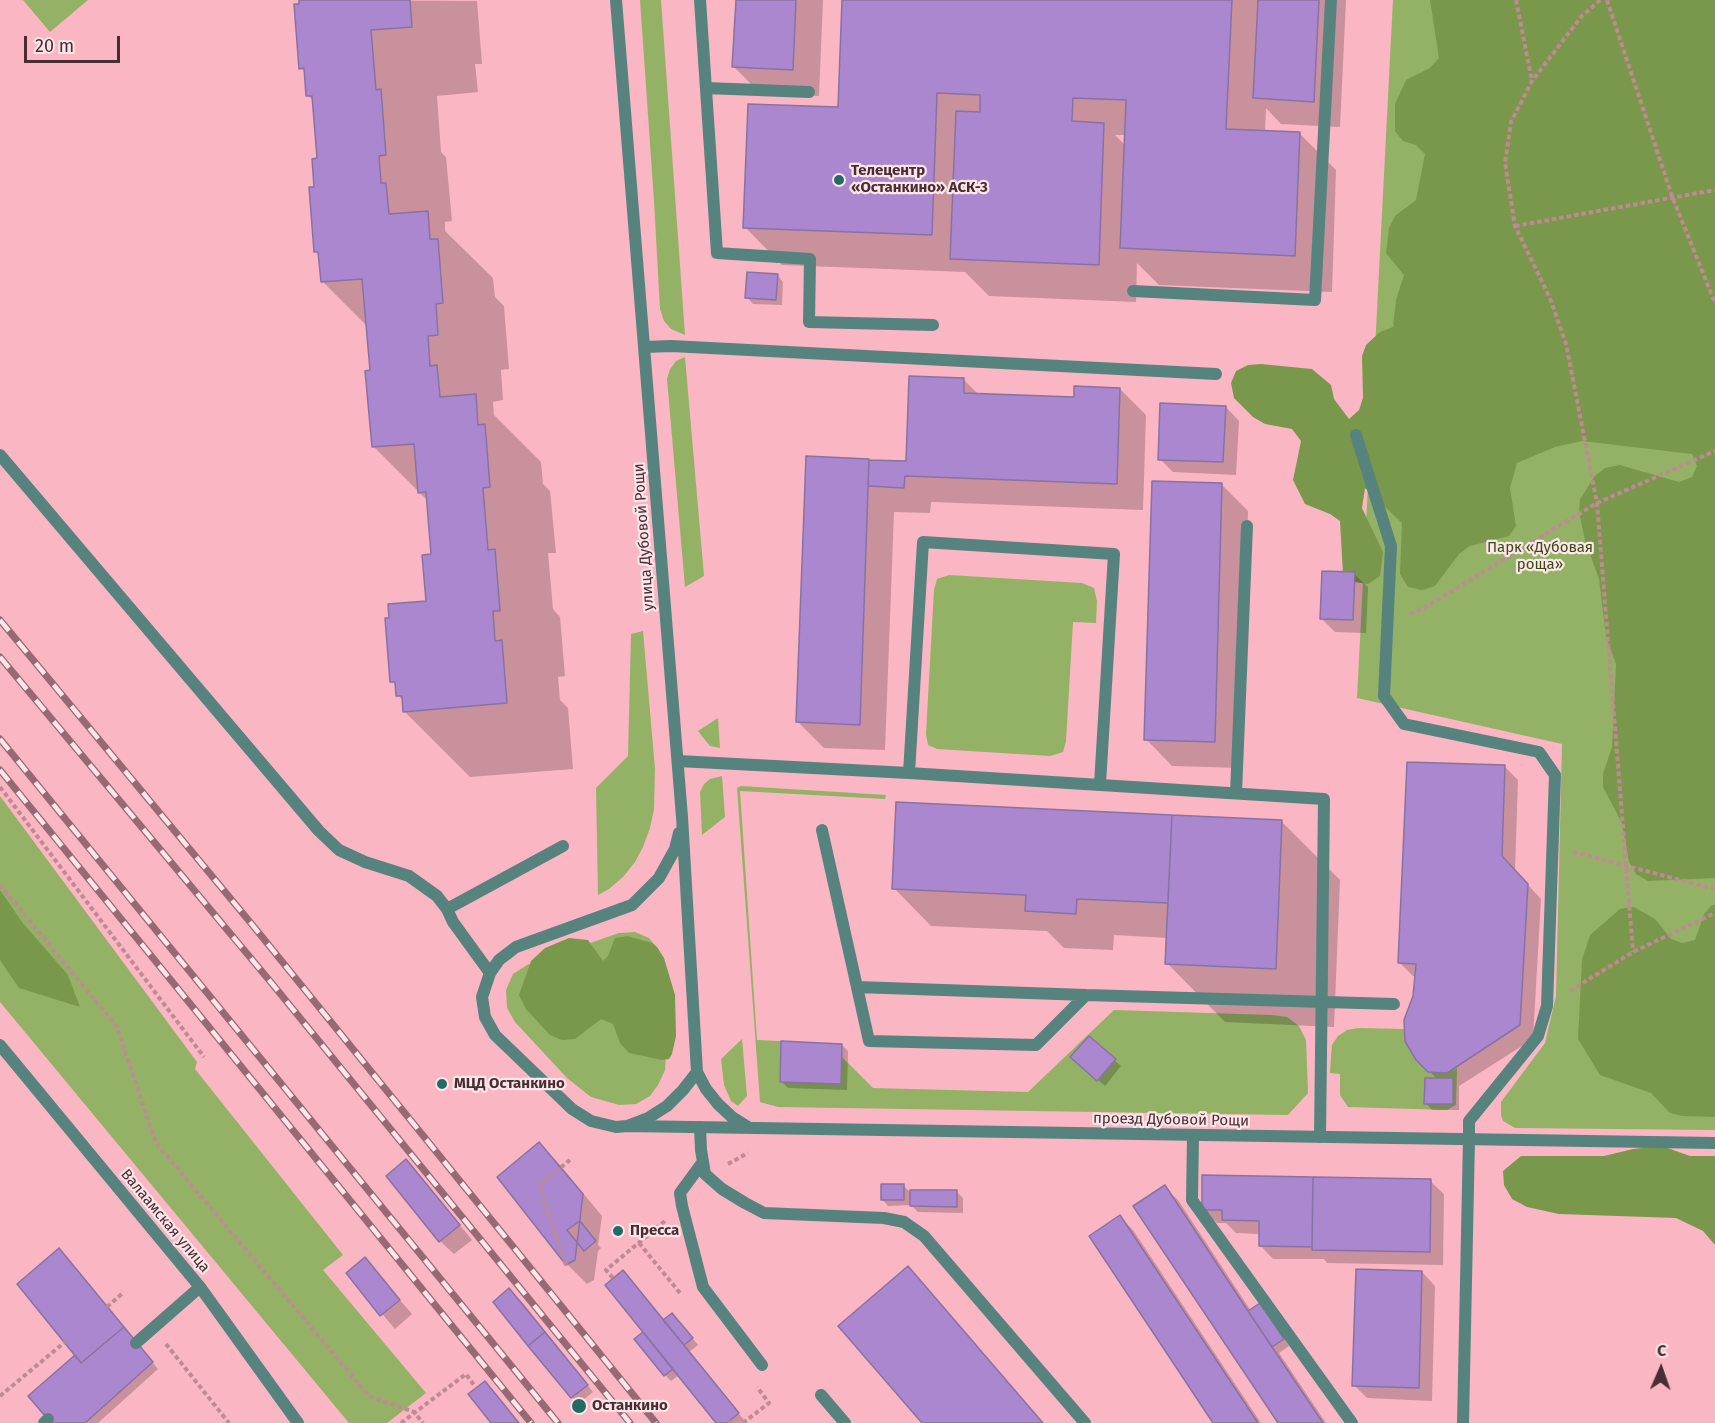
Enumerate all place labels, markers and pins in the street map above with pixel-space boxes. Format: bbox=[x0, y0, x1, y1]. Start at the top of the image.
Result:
place label: Телецентр «Останкино» АСК-3 bbox=[851, 162, 988, 197]
marker: Телецентр «Останкино» АСК-3 bbox=[832, 173, 846, 187]
place label: МЦД Останкино bbox=[454, 1075, 565, 1093]
marker: МЦД Останкино bbox=[435, 1077, 449, 1091]
place label: Пресса bbox=[630, 1222, 679, 1240]
marker: Пресса bbox=[611, 1224, 625, 1238]
marker: Останкино bbox=[570, 1397, 588, 1415]
place label: Останкино bbox=[592, 1397, 668, 1415]

